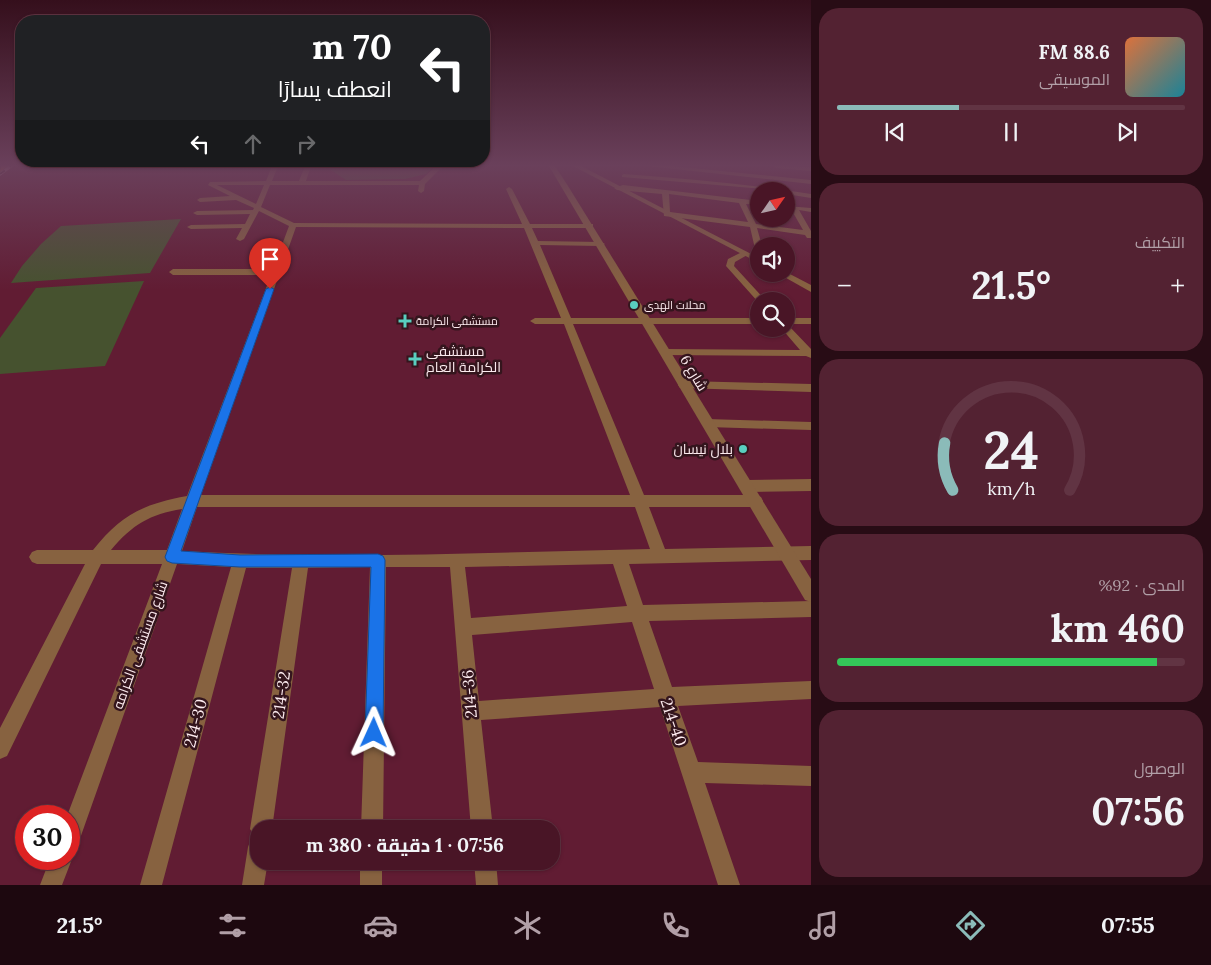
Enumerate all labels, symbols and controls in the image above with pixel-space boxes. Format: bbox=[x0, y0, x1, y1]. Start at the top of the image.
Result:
text: 70 m bbox=[312, 24, 392, 69]
icon: left bbox=[410, 35, 475, 100]
text: 88.6 FM bbox=[1039, 40, 1110, 64]
text: الموسيقى bbox=[1039, 69, 1110, 89]
text: انعطف يسارًا bbox=[278, 75, 392, 103]
icon: previous bbox=[881, 118, 909, 146]
icon: pause bbox=[997, 118, 1025, 146]
icon: next bbox=[1113, 118, 1141, 146]
icon: left bbox=[186, 130, 214, 158]
icon: ahead bbox=[239, 130, 267, 158]
icon: right bbox=[292, 130, 320, 158]
north arrow bbox=[750, 182, 795, 228]
map controls bbox=[750, 182, 795, 337]
text: التكييف bbox=[1135, 232, 1185, 252]
button: sound bbox=[750, 237, 795, 282]
pin bbox=[249, 238, 291, 289]
icon: arrive bbox=[256, 245, 284, 273]
text: 21.5° bbox=[971, 261, 1051, 309]
text: − bbox=[837, 268, 852, 304]
text: + bbox=[1170, 268, 1185, 304]
button: search bbox=[750, 292, 795, 337]
place label: محلات الهدى bbox=[644, 298, 706, 312]
marker: محلات الهدى bbox=[628, 299, 640, 311]
marker: مستشفى الكرامة bbox=[398, 314, 412, 328]
place label: مستشفى الكرامة bbox=[416, 314, 498, 328]
place label: مستشفى الكرامة العام bbox=[426, 342, 501, 377]
marker: مستشفى الكرامة العام bbox=[408, 352, 422, 366]
street label: شارع 6 bbox=[676, 352, 712, 394]
text: 24 bbox=[983, 417, 1039, 483]
place label: بلال نيسان bbox=[674, 440, 733, 458]
marker: بلال نيسان bbox=[737, 443, 749, 455]
text: km/h bbox=[987, 477, 1035, 500]
text: المدى · 92% bbox=[1098, 575, 1185, 595]
street label: شارع مستشفى الكرامه bbox=[108, 579, 172, 711]
text: 460 km bbox=[1051, 604, 1185, 652]
street label: 214-36 bbox=[457, 669, 481, 719]
street label: 214-32 bbox=[268, 670, 294, 720]
street label: 214-40 bbox=[656, 695, 692, 749]
street label: 214-30 bbox=[179, 697, 211, 749]
position arrow bbox=[347, 706, 399, 758]
text: الوصول bbox=[1134, 758, 1185, 778]
text: 07:56 bbox=[1091, 787, 1185, 835]
speed limit sign: 30 bbox=[15, 805, 80, 870]
text: 07:56 · 1 دقيقة · 380 m bbox=[306, 833, 504, 857]
icon: filters bbox=[215, 908, 250, 943]
icon: car bbox=[363, 908, 398, 943]
icon: climate bbox=[510, 908, 545, 943]
icon: phone bbox=[658, 908, 693, 943]
icon: music bbox=[806, 908, 841, 943]
icon: directions bbox=[953, 908, 988, 943]
text: 21.5° bbox=[56, 911, 103, 939]
text: 07:55 bbox=[1101, 911, 1155, 939]

